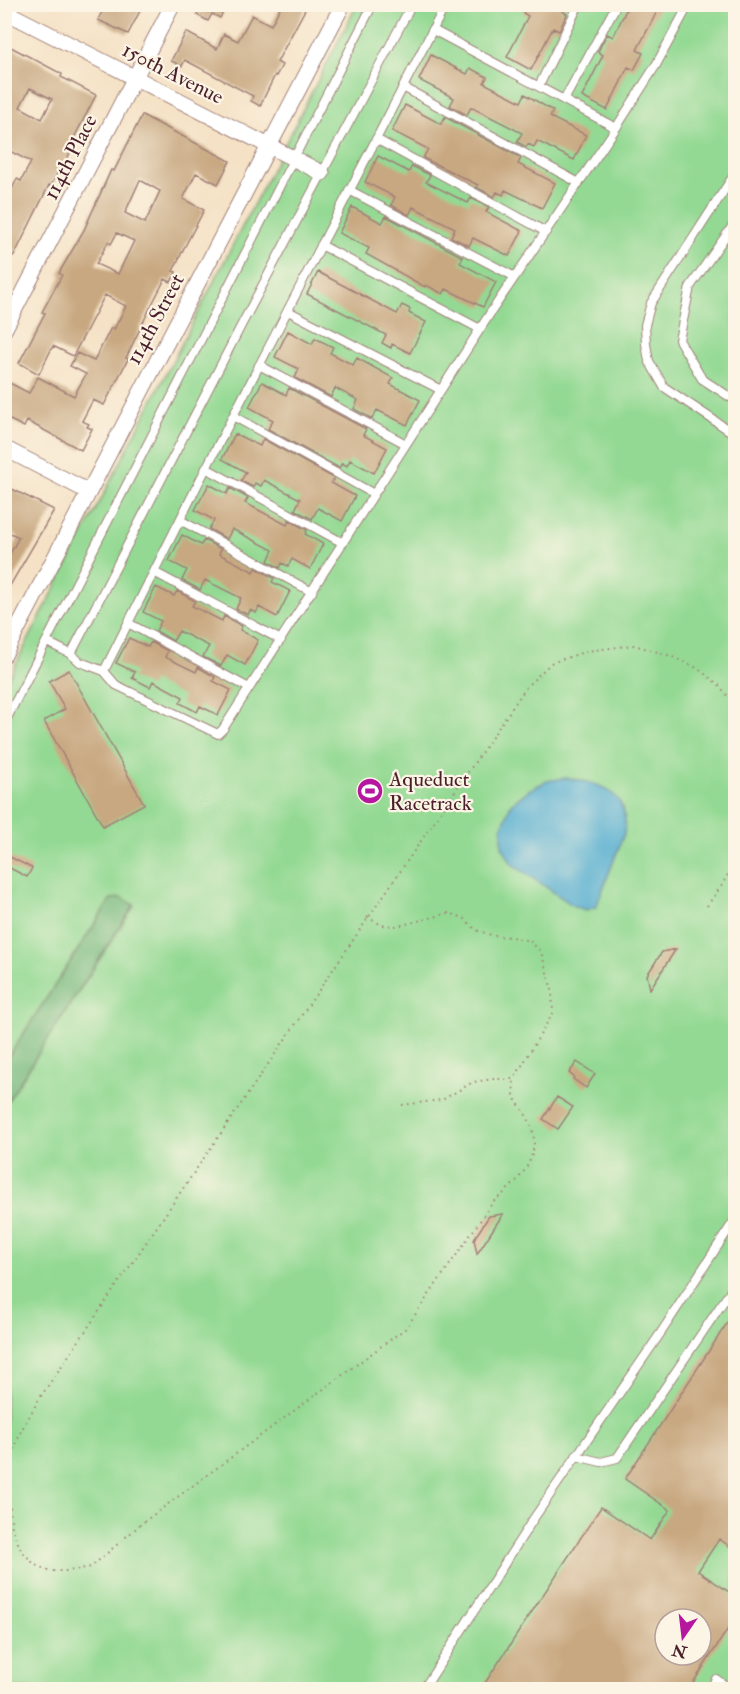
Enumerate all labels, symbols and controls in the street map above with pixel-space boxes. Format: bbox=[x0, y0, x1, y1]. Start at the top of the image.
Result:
street label: 150th Avenue bbox=[118, 36, 228, 111]
street label: 114th Place bbox=[38, 110, 103, 204]
street label: 114th Street bbox=[120, 269, 191, 369]
place label: Aqueduct Racetrack bbox=[388, 766, 472, 817]
sports icon: Aqueduct Racetrack bbox=[355, 776, 385, 806]
north arrow bbox=[653, 1607, 713, 1667]
text: N bbox=[670, 1639, 690, 1662]

